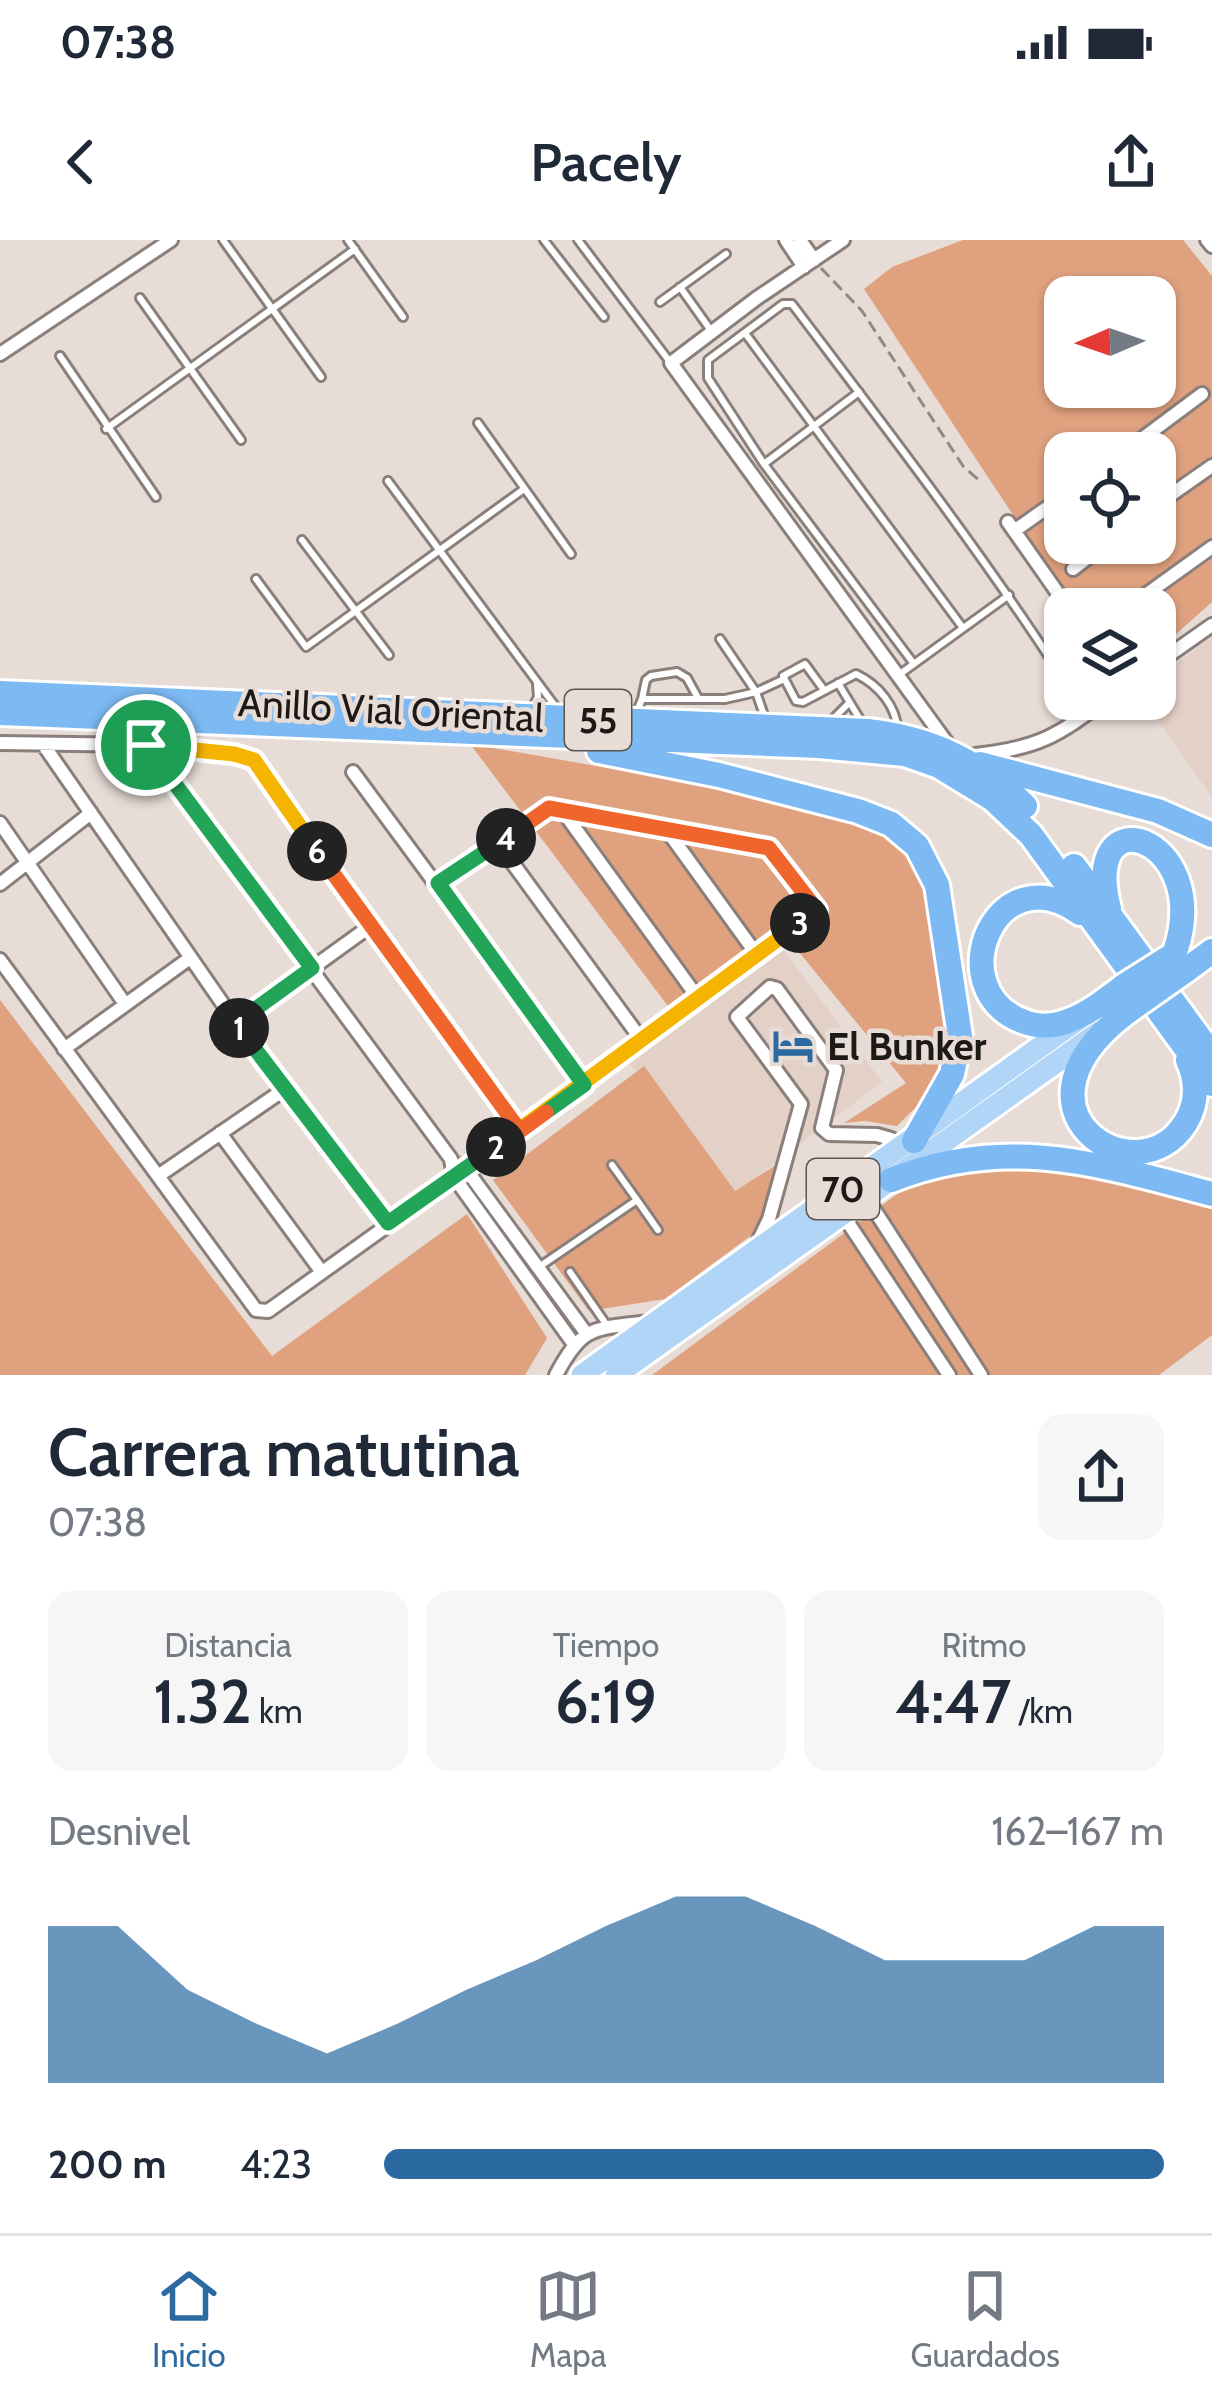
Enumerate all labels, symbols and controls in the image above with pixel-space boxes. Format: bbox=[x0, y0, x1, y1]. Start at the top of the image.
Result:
text: 07:38 bbox=[60, 15, 176, 69]
icon: back bbox=[48, 129, 114, 195]
text: Pacely bbox=[530, 129, 682, 195]
icon: share bbox=[1098, 129, 1164, 195]
north arrow bbox=[1044, 276, 1176, 408]
map controls bbox=[1044, 276, 1176, 720]
button: locate bbox=[1044, 432, 1176, 564]
button: layers bbox=[1044, 588, 1176, 720]
street label: Anillo Vial Oriental bbox=[237, 678, 545, 742]
road number: 55 bbox=[565, 690, 631, 750]
pin bbox=[95, 694, 197, 796]
icon: arrive bbox=[113, 712, 179, 778]
pin: 4 bbox=[476, 808, 536, 868]
text: 4 bbox=[496, 818, 516, 858]
pin: 6 bbox=[287, 821, 347, 881]
text: 6 bbox=[308, 831, 326, 871]
pin: 3 bbox=[770, 893, 830, 953]
text: 3 bbox=[791, 903, 809, 943]
pin: 1 bbox=[209, 998, 269, 1058]
text: 1 bbox=[233, 1008, 245, 1048]
place label: El Bunker bbox=[827, 1022, 987, 1070]
hotel icon: El Bunker bbox=[770, 1023, 816, 1069]
pin: 2 bbox=[466, 1117, 526, 1177]
text: 2 bbox=[487, 1127, 505, 1167]
road number: 70 bbox=[807, 1159, 879, 1219]
text: Carrera matutina bbox=[48, 1412, 520, 1493]
button: share bbox=[1038, 1414, 1164, 1540]
text: 07:38 bbox=[48, 1498, 147, 1546]
text: Distancia bbox=[164, 1625, 292, 1665]
text: Tiempo bbox=[553, 1625, 659, 1665]
text: Ritmo bbox=[942, 1625, 1026, 1665]
text: 1.32 bbox=[153, 1665, 252, 1738]
text: 6:19 bbox=[555, 1665, 657, 1738]
text: 4:47 bbox=[895, 1665, 1011, 1738]
text: km bbox=[252, 1691, 303, 1731]
text: /km bbox=[1011, 1691, 1073, 1731]
text: Desnivel bbox=[48, 1807, 190, 1855]
text: 162–167 m bbox=[991, 1807, 1164, 1855]
text: 200 m bbox=[48, 2140, 166, 2188]
text: 4:23 bbox=[240, 2140, 312, 2188]
tab: Inicio bbox=[152, 2263, 226, 2375]
tab: Mapa bbox=[530, 2263, 606, 2375]
tab: Guardados bbox=[911, 2263, 1060, 2375]

